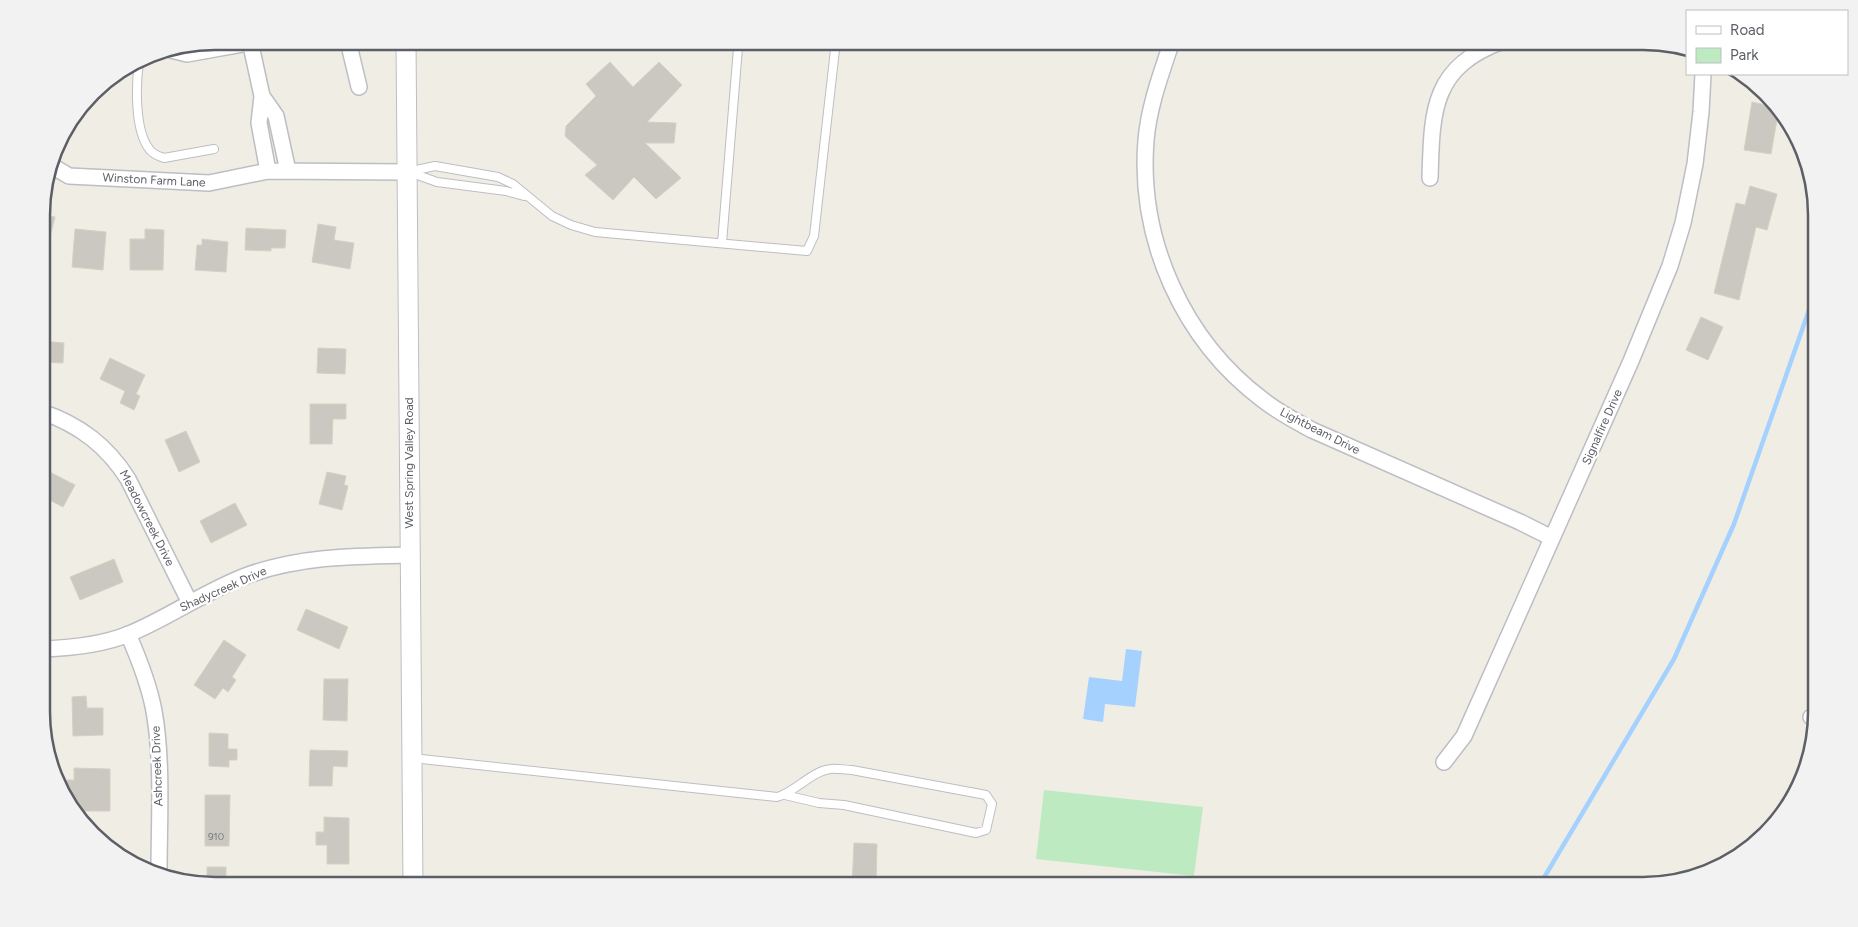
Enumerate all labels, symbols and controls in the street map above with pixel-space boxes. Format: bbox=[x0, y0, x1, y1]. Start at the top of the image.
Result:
legend bbox=[1686, 10, 1848, 75]
text: Road bbox=[1730, 21, 1765, 39]
text: Park bbox=[1730, 46, 1759, 64]
street label: Winston Farm Lane bbox=[102, 170, 206, 190]
street label: Signalfire Drive bbox=[1579, 387, 1625, 467]
street label: West Spring Valley Road bbox=[402, 397, 416, 529]
street label: Lightbeam Drive bbox=[1278, 405, 1363, 457]
street label: Meadowcreek Drive bbox=[117, 468, 178, 569]
street label: Shadycreek Drive bbox=[177, 563, 269, 614]
street label: Ashcreek Drive bbox=[149, 725, 165, 807]
house number: 910 bbox=[208, 830, 224, 843]

